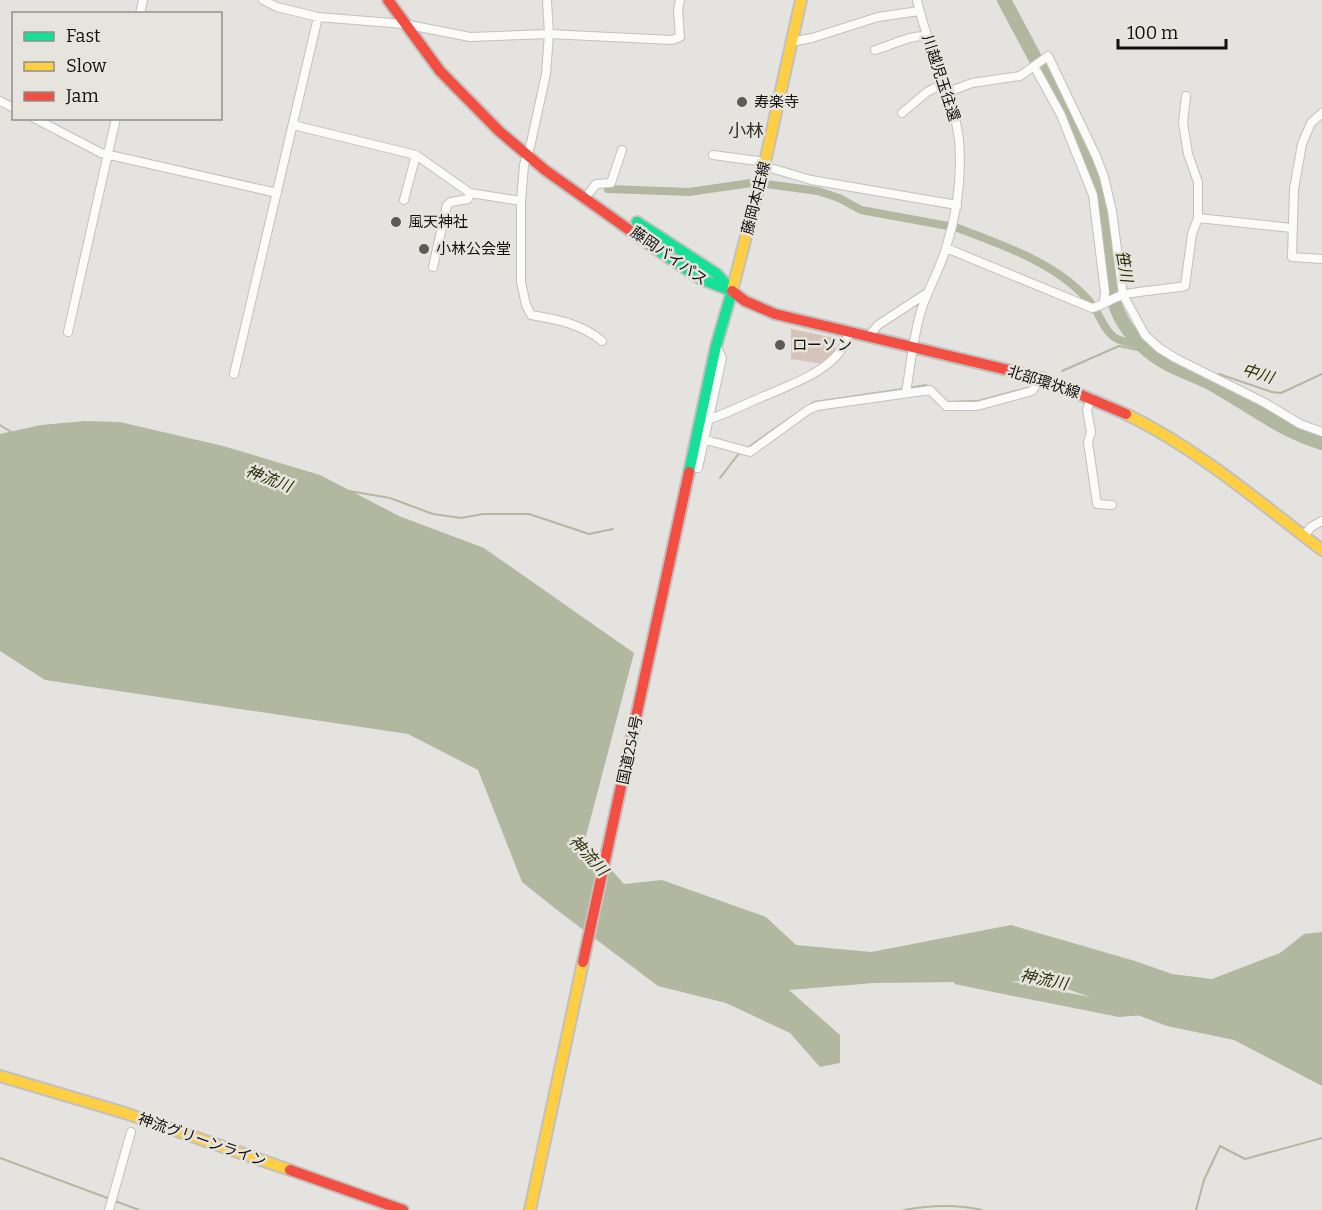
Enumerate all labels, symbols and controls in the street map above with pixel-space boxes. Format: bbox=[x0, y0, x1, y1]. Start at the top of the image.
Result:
legend bbox=[12, 12, 222, 120]
scale bar bbox=[1118, 12, 1226, 50]
text: 100 m bbox=[1127, 22, 1178, 44]
text: Fast bbox=[66, 25, 101, 47]
street label: 川越児玉往還 bbox=[919, 32, 963, 124]
text: Slow bbox=[66, 55, 107, 77]
text: Jam bbox=[65, 85, 99, 107]
place label: 寿楽寺 bbox=[754, 93, 799, 111]
marker: 寿楽寺 bbox=[735, 95, 749, 109]
district label: 小林 bbox=[728, 120, 764, 142]
street label: 藤岡本庄線 bbox=[738, 159, 774, 237]
place label: 風天神社 bbox=[408, 213, 468, 231]
marker: 風天神社 bbox=[389, 215, 403, 229]
street label: 藤岡バイパス bbox=[627, 223, 711, 289]
place label: 小林公会堂 bbox=[436, 240, 511, 258]
marker: 小林公会堂 bbox=[417, 242, 431, 256]
water label: 笹川 bbox=[1112, 249, 1137, 285]
place label: ローソン bbox=[792, 336, 852, 354]
marker: ローソン bbox=[773, 338, 787, 352]
water label: 中川 bbox=[1240, 360, 1278, 388]
street label: 北部環状線 bbox=[1006, 362, 1082, 402]
water label: 神流川 bbox=[243, 461, 296, 497]
street label: 国道254号 bbox=[614, 714, 646, 786]
water label: 神流川 bbox=[565, 831, 613, 881]
water label: 神流川 bbox=[1019, 966, 1071, 994]
street label: 神流グリーンライン bbox=[136, 1110, 268, 1170]

